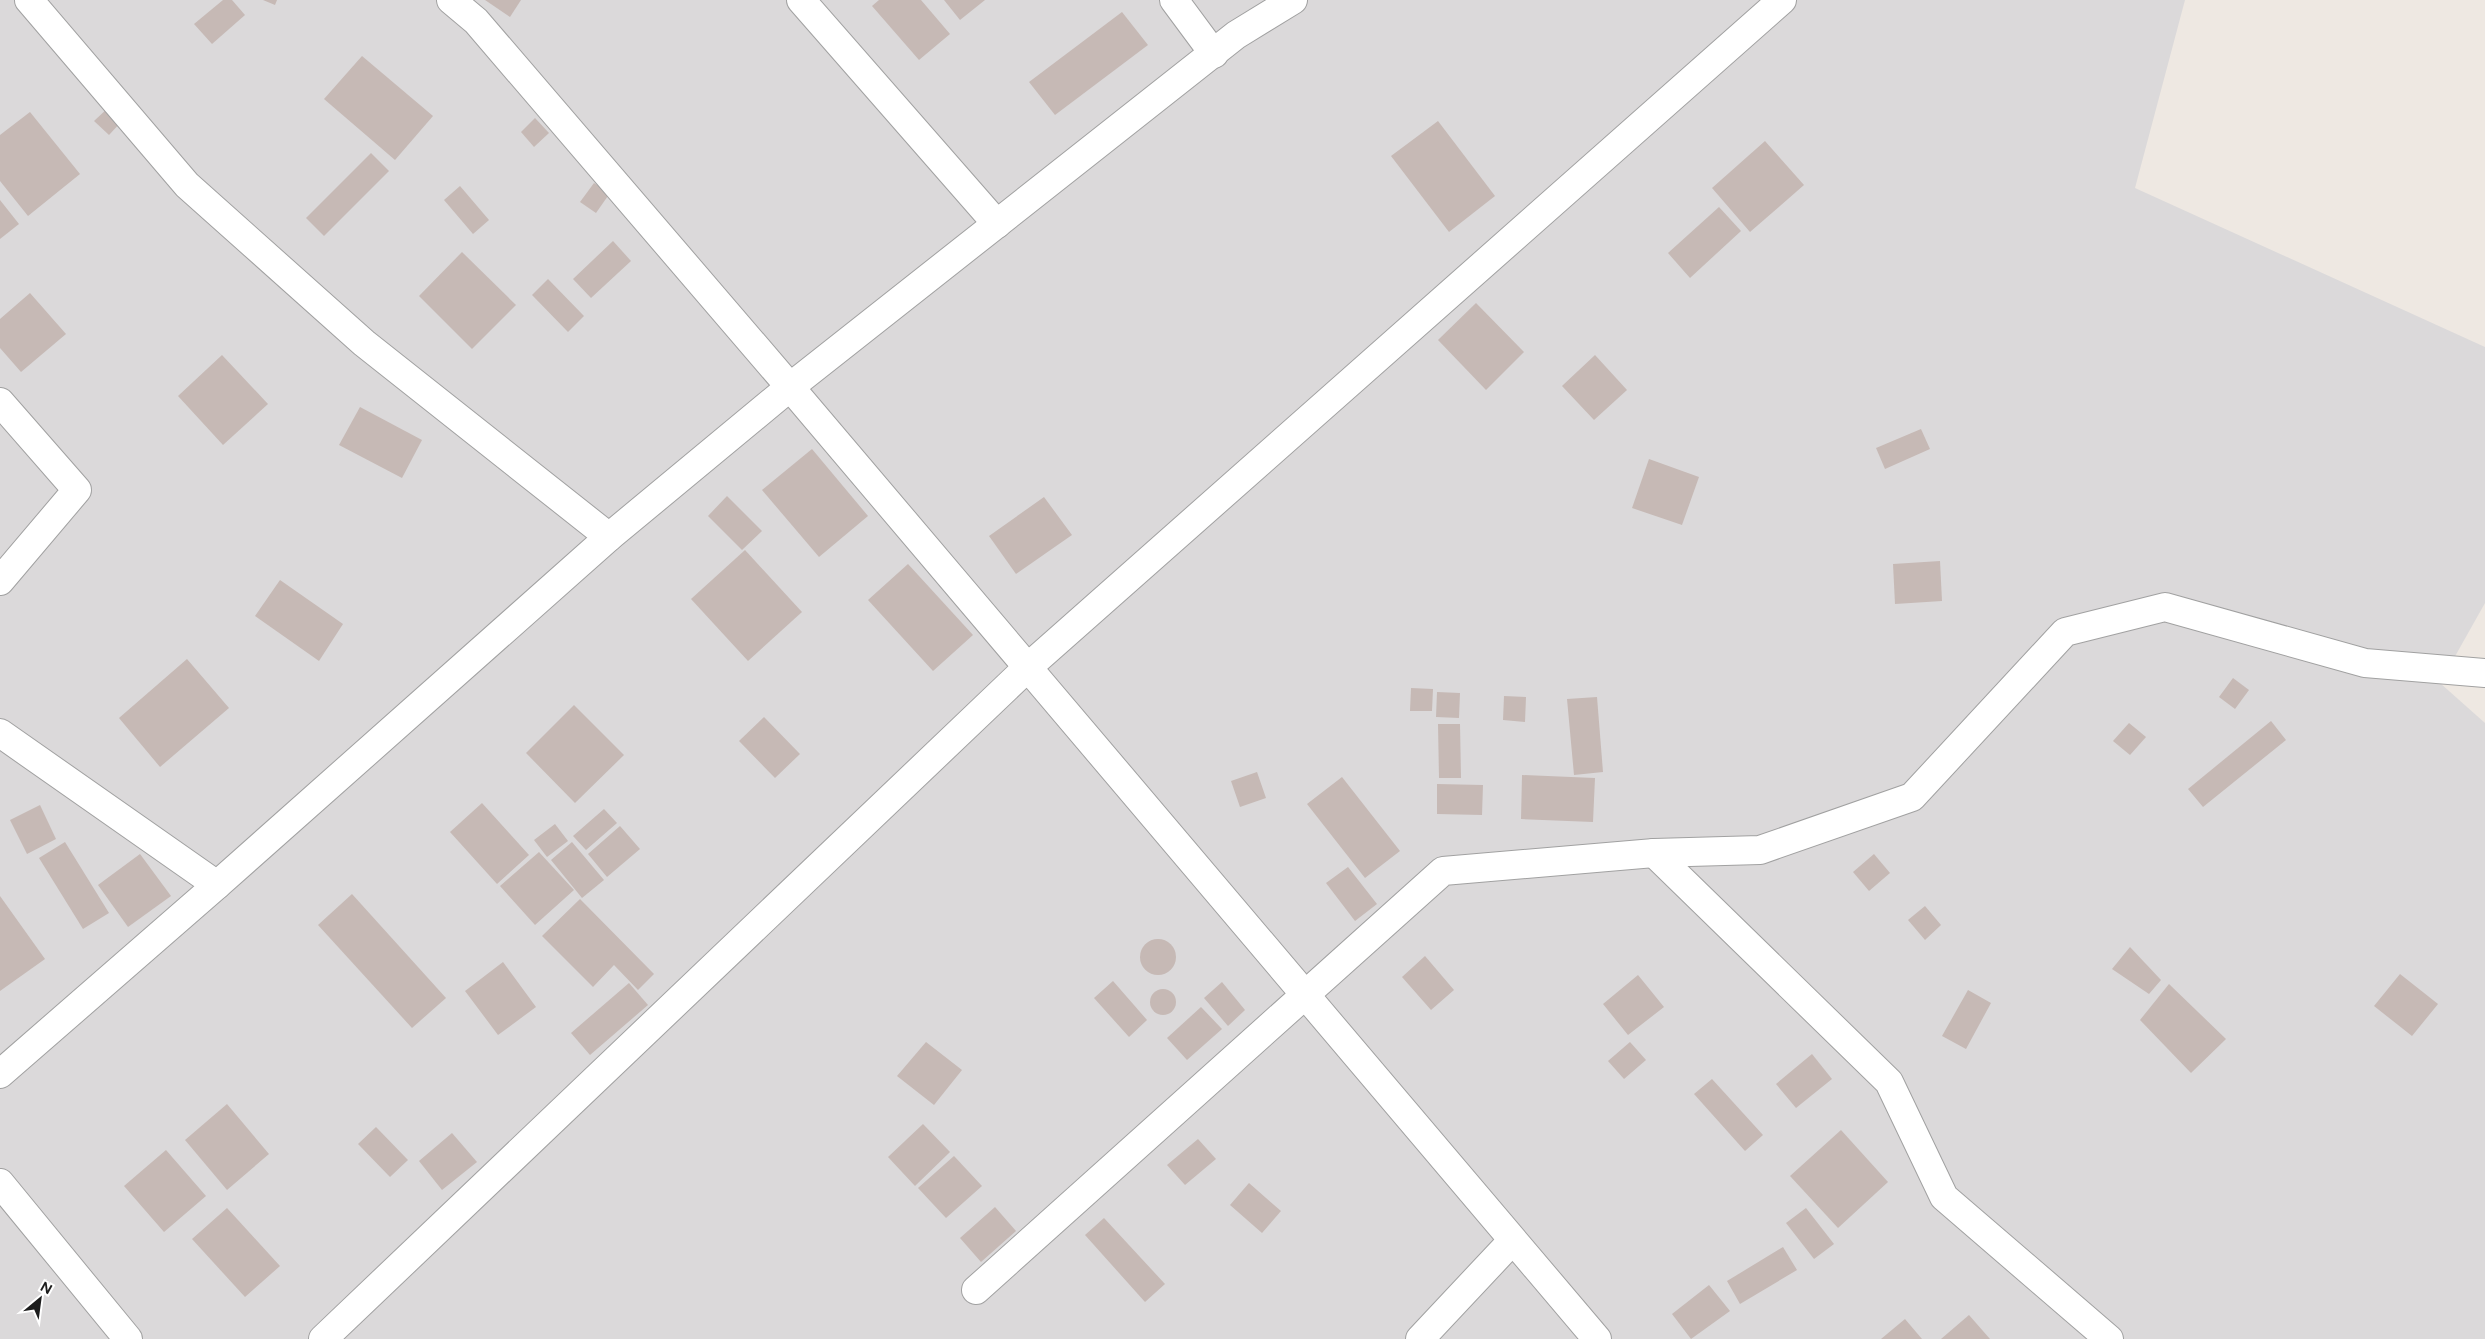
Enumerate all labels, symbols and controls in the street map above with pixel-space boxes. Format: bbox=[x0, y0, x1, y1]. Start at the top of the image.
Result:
north arrow bbox=[15, 1274, 65, 1324]
text: N bbox=[37, 1278, 55, 1298]

